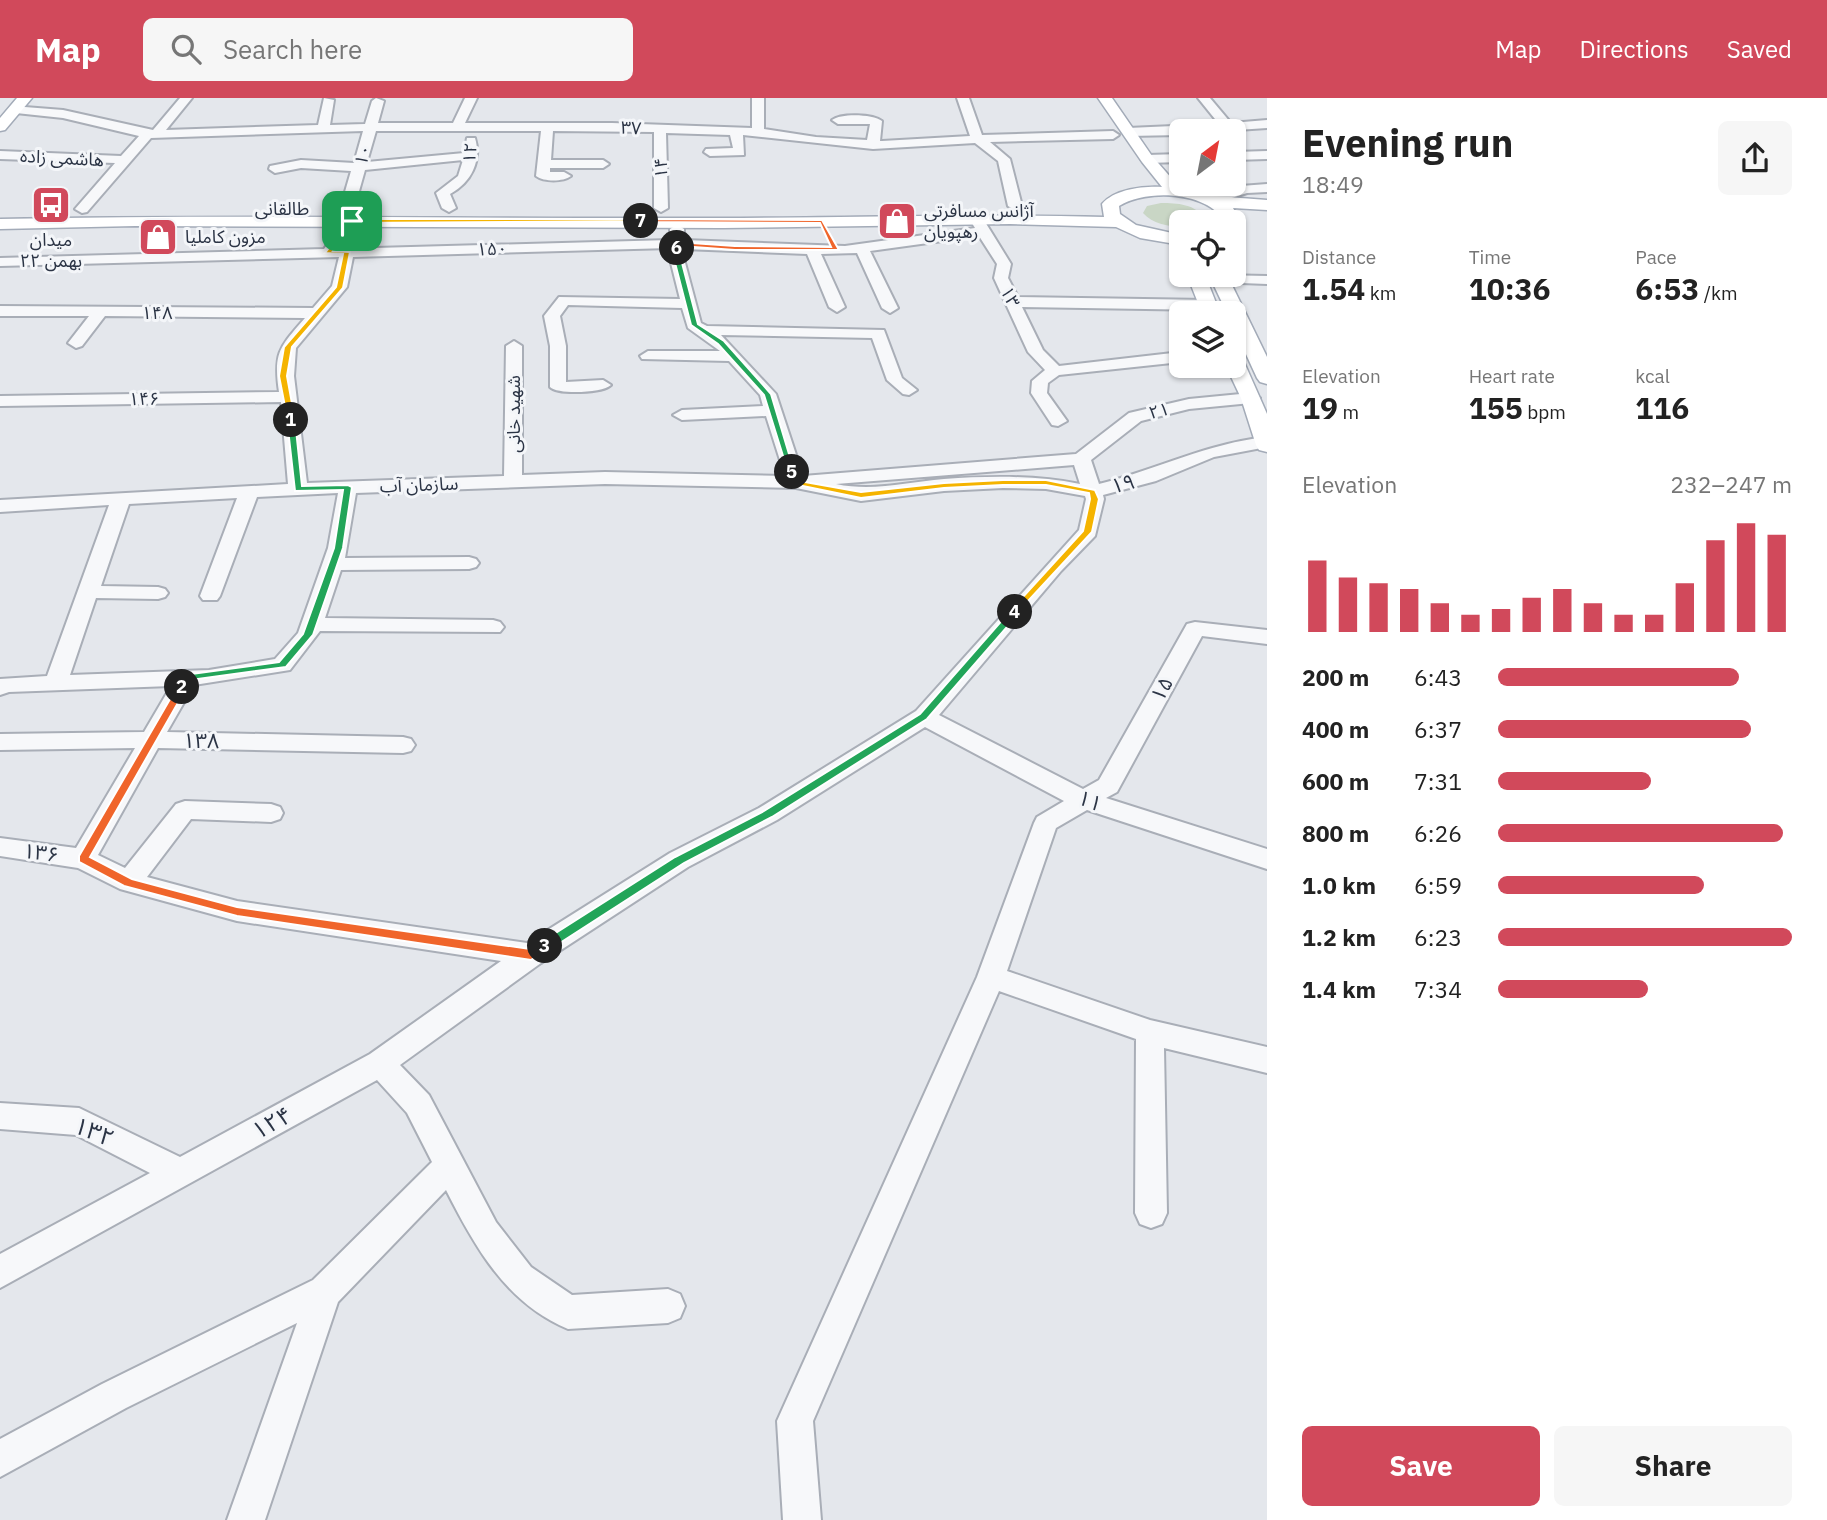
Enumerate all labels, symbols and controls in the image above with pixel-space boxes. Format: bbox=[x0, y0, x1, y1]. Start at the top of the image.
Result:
search box bbox=[143, 18, 633, 81]
text: Map bbox=[35, 28, 101, 71]
icon: search bbox=[167, 30, 205, 68]
text: Search here bbox=[223, 32, 362, 66]
text: Map bbox=[1495, 33, 1541, 65]
text: Directions bbox=[1579, 33, 1689, 65]
text: Saved bbox=[1727, 33, 1792, 65]
street label: ۳۷ bbox=[620, 115, 642, 140]
text: Evening run bbox=[1302, 118, 1513, 167]
north arrow bbox=[1169, 119, 1246, 196]
map controls bbox=[1169, 119, 1246, 378]
button: share bbox=[1718, 121, 1792, 195]
street label: ۱۰ bbox=[349, 142, 376, 168]
street label: ۱۲ bbox=[457, 142, 482, 164]
street label: هاشمی زاده bbox=[20, 144, 105, 171]
street label: ۱۴ bbox=[649, 158, 672, 179]
text: 18:49 bbox=[1302, 169, 1364, 199]
bus stop icon: میدان ۲۲ بهمن bbox=[30, 184, 72, 226]
pin bbox=[322, 191, 382, 251]
street label: طالقانی bbox=[255, 197, 309, 220]
place label: آژانس مسافرتی رهپویان bbox=[924, 199, 1035, 243]
shop icon: آژانس مسافرتی رهپویان bbox=[876, 200, 918, 242]
icon: arrive bbox=[333, 202, 371, 240]
pin: 7 bbox=[624, 204, 658, 238]
text: 7 bbox=[635, 208, 646, 232]
button: locate bbox=[1169, 210, 1246, 287]
shop icon: مزون کاملیا bbox=[137, 216, 179, 258]
place label: مزون کاملیا bbox=[185, 225, 266, 248]
place label: میدان ۲۲ بهمن bbox=[20, 228, 82, 272]
pin: 6 bbox=[660, 230, 694, 266]
text: 6 bbox=[671, 235, 682, 259]
street label: ۱۵۰ bbox=[476, 236, 508, 261]
text: Distance bbox=[1302, 245, 1376, 269]
text: Time bbox=[1469, 245, 1511, 269]
text: Pace bbox=[1635, 245, 1677, 269]
text: 1.54 bbox=[1302, 269, 1365, 308]
text: 10:36 bbox=[1469, 269, 1551, 308]
text: 6:53 bbox=[1635, 269, 1699, 308]
text: km bbox=[1365, 281, 1396, 305]
text: /km bbox=[1699, 281, 1738, 305]
street label: ۱۳ bbox=[996, 282, 1025, 311]
street label: ۱۴۸ bbox=[142, 301, 172, 324]
button: layers bbox=[1169, 301, 1246, 378]
text: Elevation bbox=[1302, 364, 1381, 388]
text: Heart rate bbox=[1469, 364, 1555, 388]
text: kcal bbox=[1635, 364, 1670, 388]
street label: شهید خانی bbox=[502, 375, 525, 453]
street label: ۱۴۶ bbox=[128, 387, 160, 410]
text: 19 bbox=[1302, 388, 1338, 427]
text: 155 bbox=[1469, 388, 1523, 427]
text: 116 bbox=[1635, 388, 1689, 427]
street label: ۲۱ bbox=[1146, 397, 1172, 424]
text: m bbox=[1338, 400, 1359, 424]
text: bpm bbox=[1523, 400, 1566, 424]
pin: 1 bbox=[274, 402, 308, 438]
text: 1 bbox=[285, 407, 296, 431]
pin: 5 bbox=[774, 454, 810, 490]
text: 5 bbox=[786, 459, 797, 483]
street label: ۱۹ bbox=[1108, 466, 1138, 500]
text: Elevation bbox=[1302, 469, 1397, 499]
text: 232–247 m bbox=[1670, 469, 1792, 499]
street label: سازمان آب bbox=[379, 472, 459, 497]
pin: 4 bbox=[998, 594, 1032, 630]
text: 4 bbox=[1009, 599, 1020, 623]
text: 200 m bbox=[1302, 662, 1369, 692]
text: 6:43 bbox=[1414, 662, 1462, 692]
pin: 2 bbox=[164, 670, 200, 704]
street label: ۱۵ bbox=[1143, 671, 1179, 706]
text: 2 bbox=[176, 674, 187, 698]
text: 400 m bbox=[1302, 714, 1369, 744]
text: 6:37 bbox=[1414, 714, 1462, 744]
street label: ۱۳۸ bbox=[183, 726, 219, 754]
text: 600 m bbox=[1302, 766, 1369, 796]
text: 7:31 bbox=[1414, 766, 1462, 796]
street label: ۱۱ bbox=[1074, 783, 1107, 817]
text: 800 m bbox=[1302, 818, 1369, 848]
text: 6:26 bbox=[1414, 818, 1462, 848]
street label: ۱۳۶ bbox=[21, 836, 61, 868]
text: 1.0 km bbox=[1302, 870, 1376, 900]
text: 6:59 bbox=[1414, 870, 1462, 900]
text: 1.2 km bbox=[1302, 922, 1376, 952]
text: 6:23 bbox=[1414, 922, 1462, 952]
pin: 3 bbox=[528, 928, 562, 964]
text: 3 bbox=[539, 933, 550, 957]
text: 1.4 km bbox=[1302, 974, 1376, 1004]
text: 7:34 bbox=[1414, 974, 1462, 1004]
street label: ۱۲۴ bbox=[246, 1098, 297, 1146]
street label: ۱۳۲ bbox=[69, 1109, 119, 1154]
button: Save bbox=[1302, 1426, 1540, 1506]
button: Share bbox=[1554, 1426, 1792, 1506]

